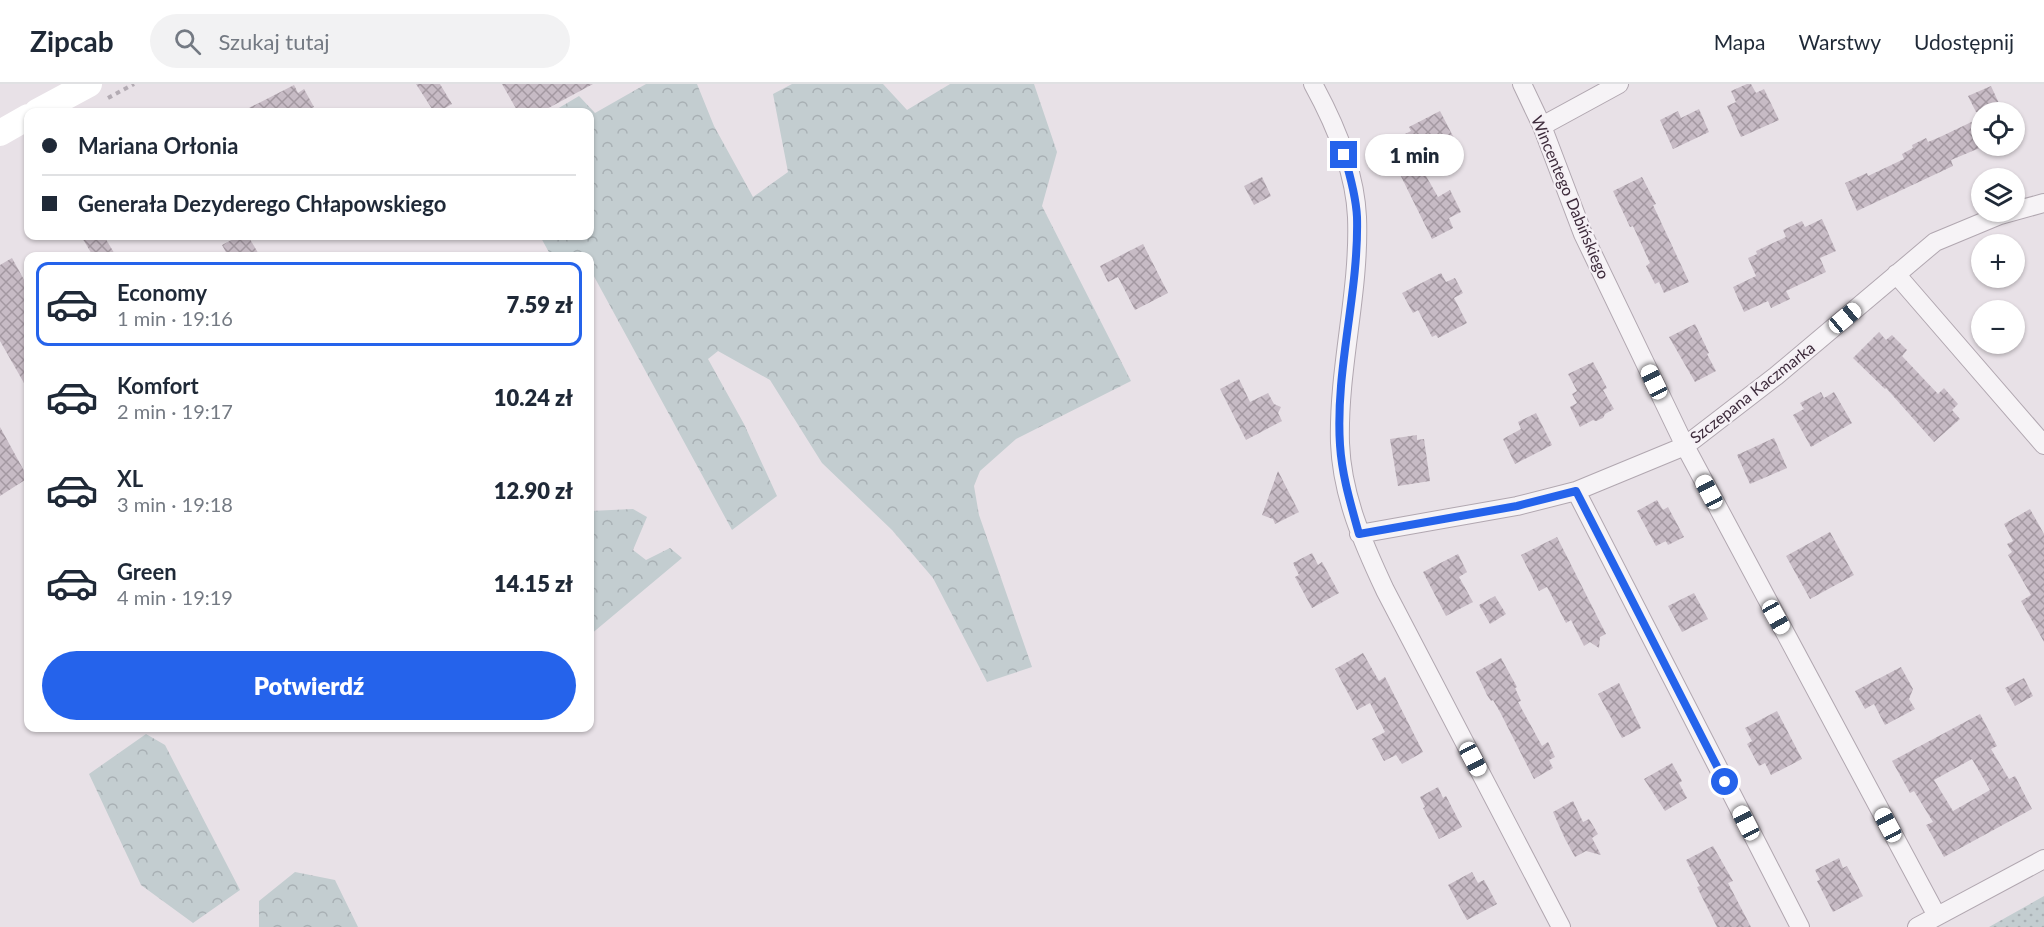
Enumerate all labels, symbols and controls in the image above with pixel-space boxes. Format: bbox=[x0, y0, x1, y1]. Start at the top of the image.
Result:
search box bbox=[150, 14, 570, 68]
text: Zipcab bbox=[30, 24, 114, 58]
icon: search bbox=[171, 25, 204, 58]
text: Szukaj tutaj bbox=[219, 28, 330, 55]
text: Mapa bbox=[1714, 29, 1766, 54]
text: Warstwy bbox=[1799, 29, 1881, 54]
text: Udostępnij bbox=[1914, 29, 2014, 54]
map controls bbox=[1971, 102, 2025, 354]
button: locate bbox=[1971, 102, 2025, 156]
street label: Wincentego Dabińskiego bbox=[1528, 112, 1614, 282]
text: Mariana Orłonia bbox=[78, 132, 238, 159]
callout: 1 min bbox=[1365, 134, 1464, 176]
route end bbox=[1330, 141, 1357, 168]
text: 1 min bbox=[1390, 143, 1439, 167]
button: layers bbox=[1971, 168, 2025, 222]
text: Generała Dezyderego Chłapowskiego bbox=[78, 190, 446, 217]
button: + bbox=[1971, 234, 2025, 288]
icon: car bbox=[45, 277, 99, 331]
text: Economy bbox=[117, 279, 207, 306]
text: 7.59 zł bbox=[506, 291, 573, 318]
car bbox=[1825, 300, 1865, 336]
button: − bbox=[1971, 300, 2025, 354]
text: 1 min · 19:16 bbox=[117, 306, 233, 330]
street label: Szczepana Kaczmarka bbox=[1686, 337, 1818, 447]
car bbox=[1638, 362, 1670, 402]
icon: car bbox=[45, 370, 99, 424]
text: Komfort bbox=[117, 372, 199, 399]
text: 10.24 zł bbox=[494, 384, 573, 411]
text: 2 min · 19:17 bbox=[117, 399, 233, 423]
icon: car bbox=[45, 463, 99, 517]
text: XL bbox=[117, 465, 143, 492]
car bbox=[1693, 472, 1725, 512]
text: 12.90 zł bbox=[494, 477, 573, 504]
text: 3 min · 19:18 bbox=[117, 492, 233, 516]
icon: car bbox=[45, 556, 99, 610]
text: Green bbox=[117, 558, 177, 585]
text: 14.15 zł bbox=[494, 570, 573, 597]
text: 4 min · 19:19 bbox=[117, 585, 233, 609]
car bbox=[1759, 597, 1793, 637]
button: Potwierdź bbox=[42, 651, 576, 720]
car bbox=[1457, 739, 1489, 779]
route start bbox=[1711, 768, 1738, 795]
car bbox=[1730, 803, 1762, 843]
car bbox=[1872, 805, 1904, 845]

